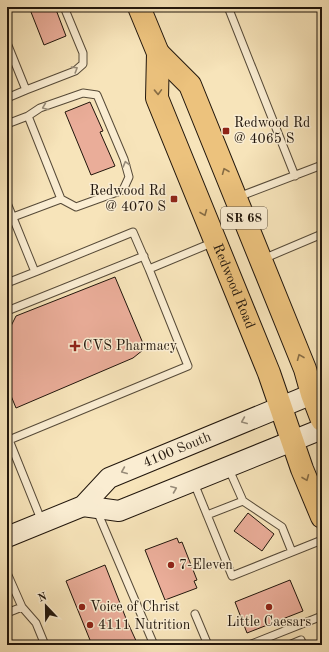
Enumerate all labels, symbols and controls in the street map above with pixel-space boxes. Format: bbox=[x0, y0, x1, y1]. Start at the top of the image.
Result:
one-way arrow bbox=[70, 67, 77, 74]
one-way arrow bbox=[153, 89, 162, 95]
one-way arrow bbox=[41, 102, 48, 110]
place label: Redwood Rd @ 4065 S bbox=[234, 116, 310, 146]
marker: Redwood Rd @ 4065 S bbox=[221, 126, 231, 136]
one-way arrow bbox=[122, 161, 130, 167]
one-way arrow bbox=[222, 168, 230, 175]
place label: Redwood Rd @ 4070 S bbox=[90, 184, 166, 214]
marker: Redwood Rd @ 4070 S bbox=[169, 194, 179, 204]
road number: SR 68 bbox=[221, 207, 267, 229]
one-way arrow bbox=[199, 208, 207, 216]
street label: Redwood Road bbox=[210, 242, 257, 331]
place label: CVS Pharmacy bbox=[83, 339, 178, 353]
marker: CVS Pharmacy bbox=[70, 341, 80, 351]
one-way arrow bbox=[297, 353, 305, 360]
one-way arrow bbox=[241, 417, 248, 425]
street label: 4100 South bbox=[141, 429, 213, 470]
one-way arrow bbox=[121, 466, 129, 474]
one-way arrow bbox=[301, 474, 309, 481]
one-way arrow bbox=[170, 485, 177, 493]
place label: 7-Eleven bbox=[179, 558, 233, 572]
marker: 7-Eleven bbox=[166, 560, 176, 570]
north arrow bbox=[26, 586, 66, 626]
text: N bbox=[37, 591, 49, 605]
place label: Voice of Christ bbox=[90, 600, 180, 614]
marker: Voice of Christ bbox=[77, 602, 87, 612]
marker: Little Caesars bbox=[264, 602, 274, 612]
place label: Little Caesars bbox=[227, 615, 311, 629]
place label: 4111 Nutrition bbox=[98, 618, 191, 632]
marker: 4111 Nutrition bbox=[85, 620, 95, 630]

